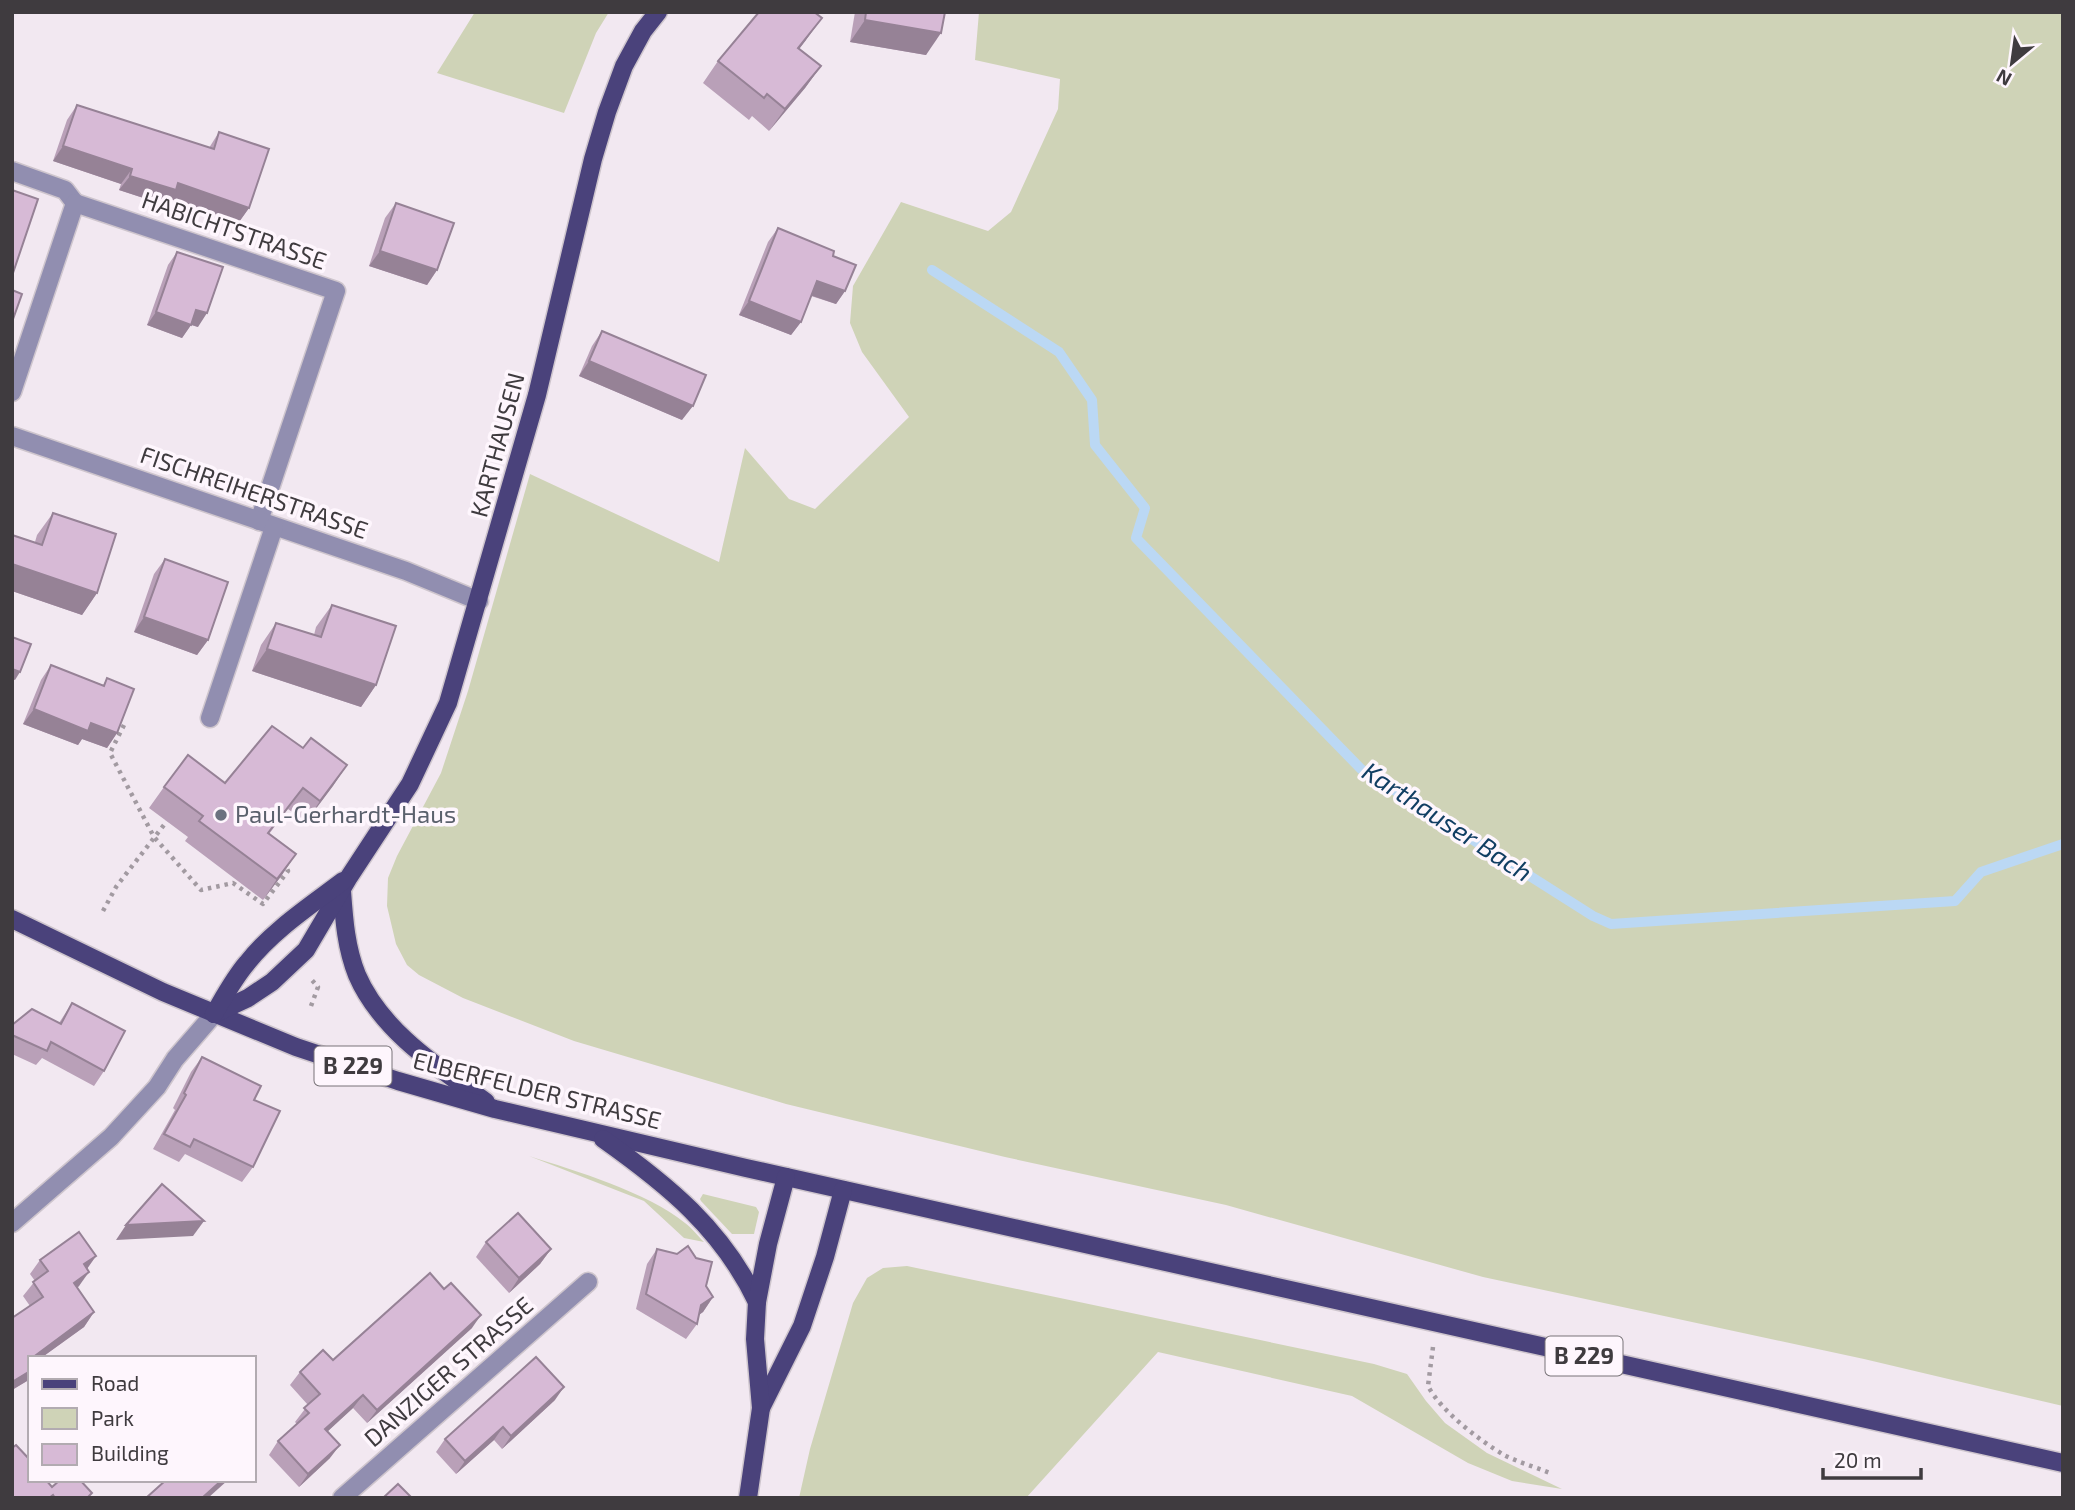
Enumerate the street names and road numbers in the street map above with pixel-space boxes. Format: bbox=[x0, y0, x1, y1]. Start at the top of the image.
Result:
street label: HABICHTSTRASSE bbox=[138, 184, 331, 275]
street label: KARTHAUSEN bbox=[463, 369, 530, 520]
street label: FISCHREIHERSTRASSE bbox=[137, 439, 372, 544]
street label: ELBERFELDER STRASSE bbox=[410, 1045, 664, 1134]
road number: B 229 bbox=[314, 1046, 392, 1086]
street label: DANZIGER STRASSE bbox=[358, 1290, 538, 1452]
road number: B 229 bbox=[1546, 1336, 1622, 1376]

